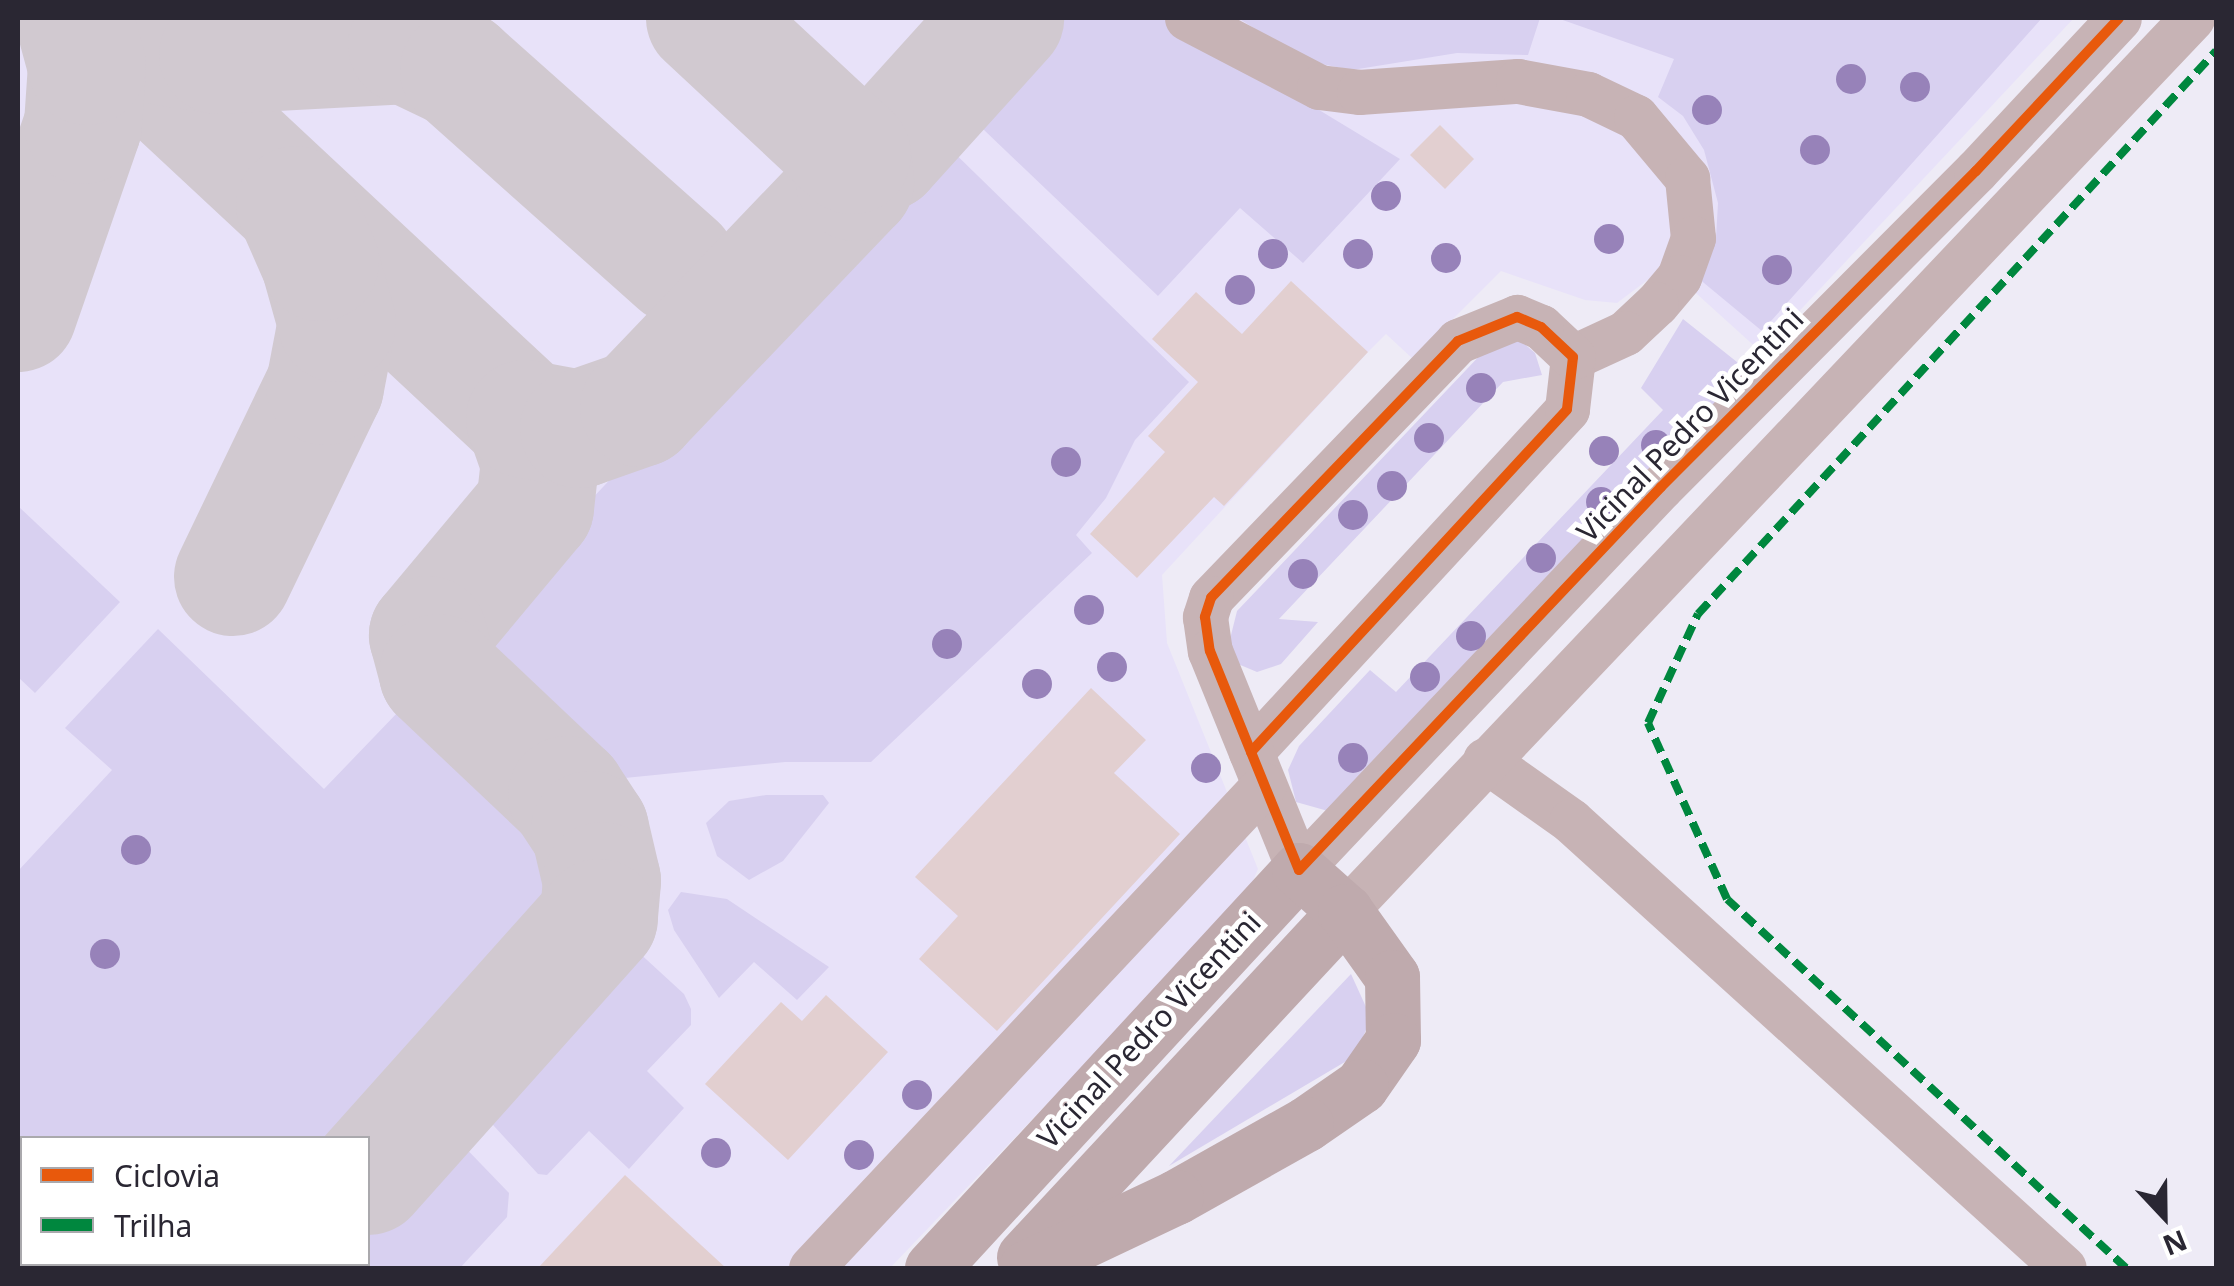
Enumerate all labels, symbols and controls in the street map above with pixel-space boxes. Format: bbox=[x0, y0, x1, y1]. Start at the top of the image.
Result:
street label: Vicinal Pedro Vicentini bbox=[1569, 301, 1811, 549]
street label: Vicinal Pedro Vicentini bbox=[1030, 904, 1268, 1156]
legend bbox=[20, 1136, 370, 1266]
text: Ciclovia bbox=[114, 1155, 220, 1196]
north arrow bbox=[2114, 1166, 2214, 1266]
text: Trilha bbox=[114, 1205, 192, 1246]
text: N bbox=[2158, 1222, 2193, 1266]

